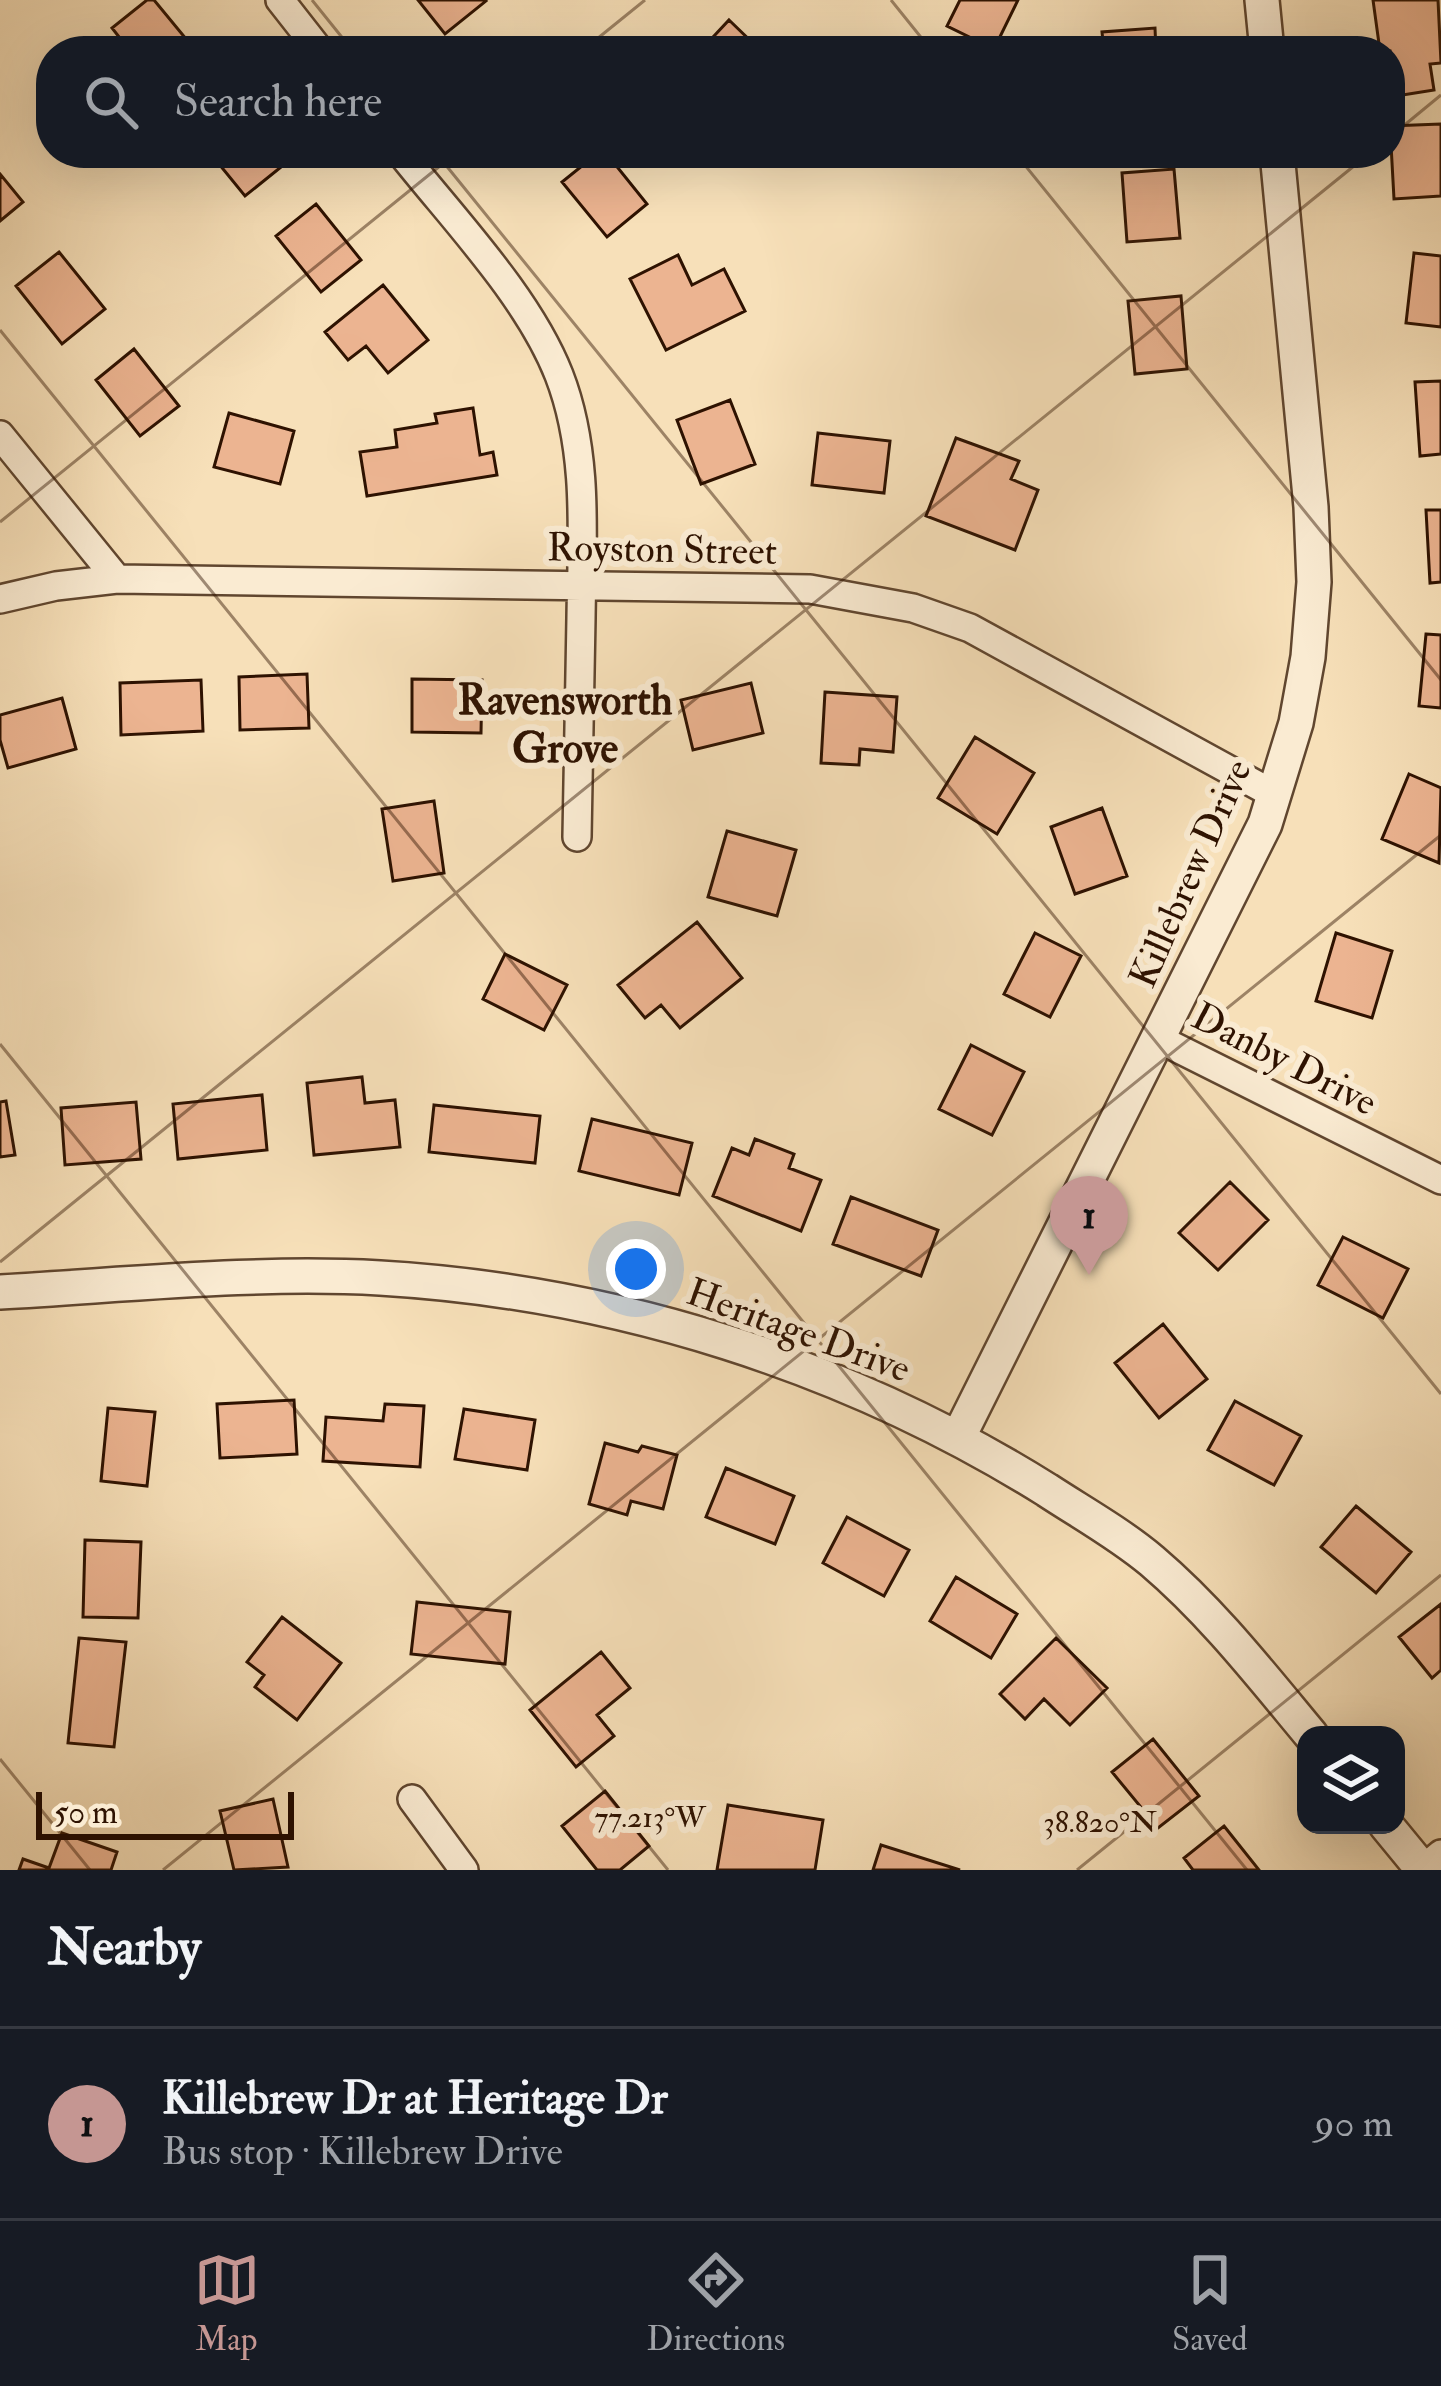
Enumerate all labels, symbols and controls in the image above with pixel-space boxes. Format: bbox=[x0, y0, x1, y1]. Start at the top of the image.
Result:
search box bbox=[36, 36, 1405, 168]
icon: search bbox=[78, 69, 144, 135]
text: Search here bbox=[174, 74, 382, 130]
street label: Royston Street bbox=[546, 523, 778, 576]
district label: Ravensworth Grove bbox=[457, 675, 673, 775]
street label: Killebrew Drive bbox=[1118, 752, 1263, 995]
street label: Danby Drive bbox=[1184, 992, 1385, 1127]
pin: 1 bbox=[1050, 1176, 1128, 1275]
your location bbox=[606, 1239, 666, 1299]
street label: Heritage Drive bbox=[680, 1267, 917, 1393]
map controls bbox=[1297, 1726, 1405, 1834]
button: layers bbox=[1297, 1726, 1405, 1834]
scale bar bbox=[36, 1786, 294, 1839]
text: 50 m bbox=[54, 1792, 118, 1833]
text: 77.213°W bbox=[594, 1799, 707, 1836]
text: 38.820°N bbox=[1043, 1804, 1157, 1841]
text: Nearby bbox=[48, 1916, 201, 1980]
text: Killebrew Dr at Heritage Dr bbox=[162, 2071, 668, 2127]
text: 1 bbox=[80, 2099, 94, 2148]
text: 90 m bbox=[1315, 2099, 1393, 2148]
text: Bus stop · Killebrew Drive bbox=[162, 2127, 563, 2176]
tab: Map bbox=[194, 2247, 260, 2360]
tab: Directions bbox=[647, 2247, 785, 2360]
tab: Saved bbox=[1172, 2247, 1247, 2360]

